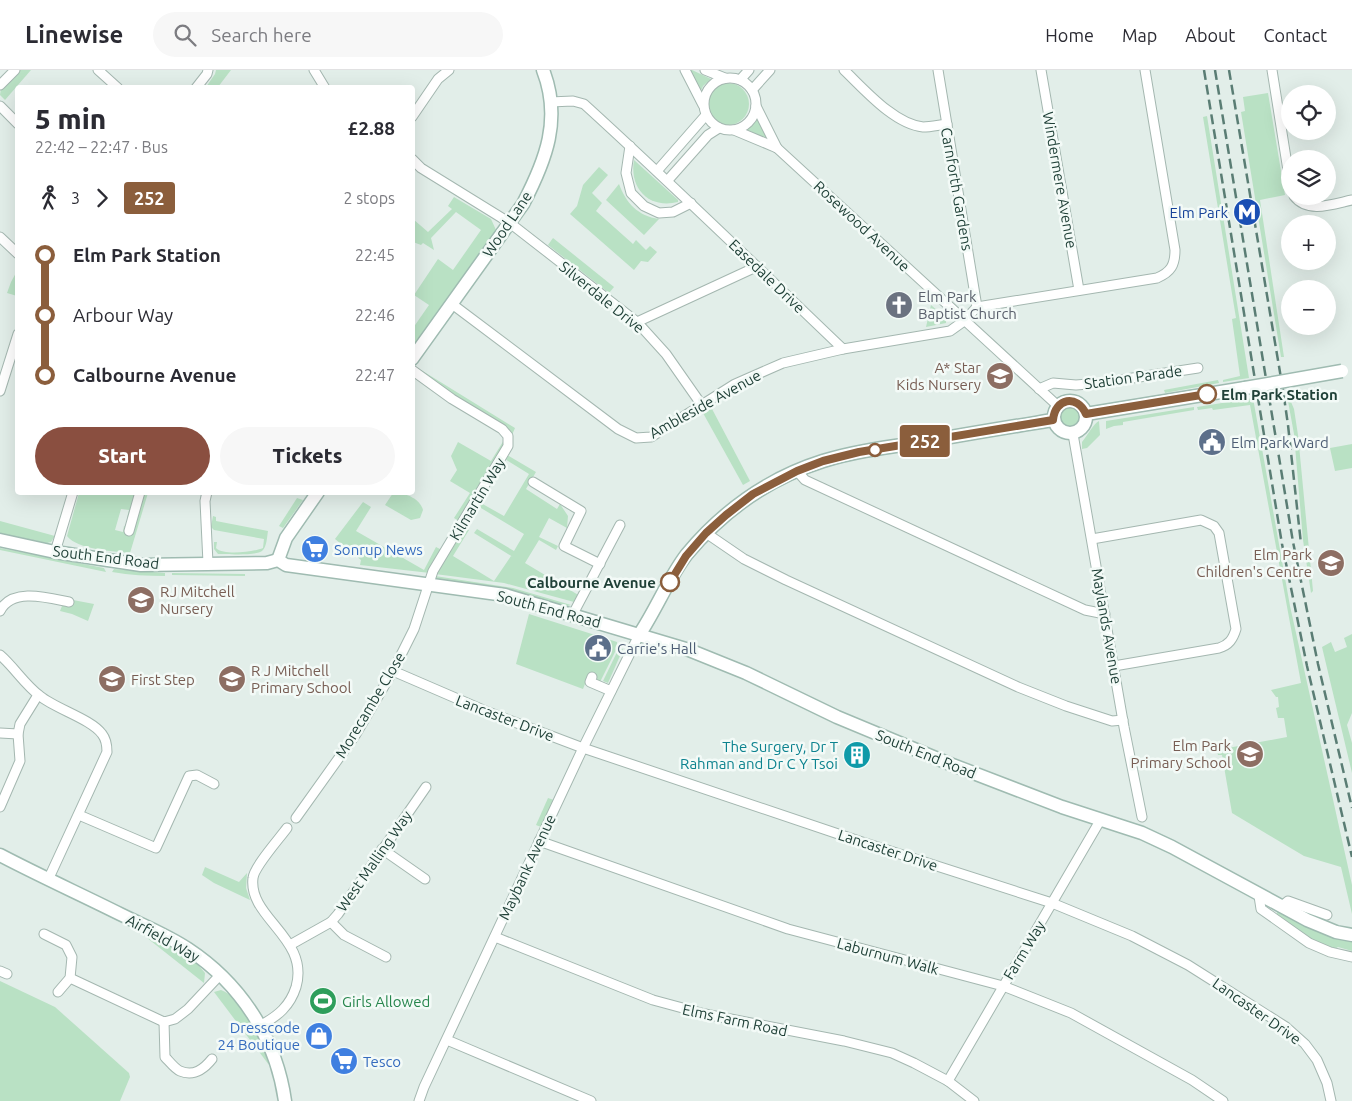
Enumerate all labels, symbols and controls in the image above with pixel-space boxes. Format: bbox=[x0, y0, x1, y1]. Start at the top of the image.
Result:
search box bbox=[153, 12, 503, 57]
text: Linewise bbox=[25, 21, 123, 48]
icon: search bbox=[171, 21, 199, 49]
text: Search here bbox=[211, 24, 312, 46]
text: Home bbox=[1045, 25, 1094, 45]
text: Map bbox=[1122, 25, 1157, 45]
text: About bbox=[1185, 25, 1235, 45]
text: Contact bbox=[1263, 25, 1327, 45]
map controls bbox=[1281, 85, 1336, 335]
button: locate bbox=[1281, 85, 1336, 140]
text: 5 min bbox=[35, 103, 106, 134]
street label: Windermere Avenue bbox=[1040, 110, 1080, 250]
text: £2.88 bbox=[347, 117, 395, 139]
street label: Carnforth Gardens bbox=[938, 126, 976, 252]
text: 22:42 – 22:47 · Bus bbox=[35, 138, 168, 156]
button: layers bbox=[1281, 150, 1336, 205]
street label: Rosewood Avenue bbox=[811, 177, 913, 275]
icon: walk bbox=[35, 184, 63, 212]
icon: forward bbox=[88, 184, 116, 212]
text: 252 bbox=[134, 188, 165, 208]
street label: Wood Lane bbox=[479, 188, 535, 260]
text: 3 bbox=[71, 189, 80, 207]
text: 2 stops bbox=[343, 189, 395, 207]
metro station icon: Elm Park bbox=[1232, 197, 1262, 227]
place label: Elm Park bbox=[1169, 204, 1228, 221]
button: + bbox=[1281, 215, 1336, 270]
street label: Easedale Drive bbox=[726, 236, 808, 316]
text: Elm Park Station bbox=[73, 244, 221, 266]
text: 22:45 bbox=[355, 246, 395, 264]
street label: Silverdale Drive bbox=[556, 258, 648, 336]
button: − bbox=[1281, 280, 1336, 335]
place label: Elm Park Baptist Church bbox=[918, 288, 1017, 322]
church icon: Elm Park Baptist Church bbox=[884, 290, 914, 320]
text: Arbour Way bbox=[73, 304, 173, 326]
text: 22:46 bbox=[355, 306, 395, 324]
place label: A* Star Kids Nursery bbox=[896, 359, 981, 393]
school or university icon: A* Star Kids Nursery bbox=[985, 361, 1015, 391]
street label: Station Parade bbox=[1083, 362, 1183, 392]
text: Calbourne Avenue bbox=[73, 364, 237, 386]
text: 22:47 bbox=[355, 366, 395, 384]
street label: Ambleside Avenue bbox=[646, 366, 764, 442]
marker: Elm Park Station bbox=[1197, 384, 1217, 404]
place label: Elm Park Station bbox=[1221, 386, 1338, 403]
line badge: 252 bbox=[896, 425, 954, 457]
button: Start bbox=[35, 427, 210, 485]
button: Tickets bbox=[220, 427, 395, 485]
public building icon: Elm Park Ward bbox=[1197, 427, 1227, 457]
text: 252 bbox=[910, 431, 940, 451]
place label: Elm Park Ward bbox=[1231, 434, 1329, 451]
unlabelled marker bbox=[868, 443, 882, 457]
street label: Kilmartin Way bbox=[446, 455, 508, 543]
supermarket icon: Sonrup News bbox=[300, 534, 330, 564]
place label: Sonrup News bbox=[334, 541, 423, 558]
street label: South End Road bbox=[52, 542, 160, 572]
place label: Elm Park Children's Centre bbox=[1196, 546, 1312, 580]
school or university icon: Elm Park Children's Centre bbox=[1316, 548, 1346, 578]
street label: Maylands Avenue bbox=[1088, 567, 1126, 685]
marker: Calbourne Avenue bbox=[660, 572, 680, 592]
place label: Calbourne Avenue bbox=[527, 574, 656, 591]
place label: RJ Mitchell Nursery bbox=[160, 583, 235, 617]
school or university icon: RJ Mitchell Nursery bbox=[126, 585, 156, 615]
street label: South End Road bbox=[495, 587, 603, 631]
public building icon: Carrie's Hall bbox=[583, 633, 613, 663]
place label: Carrie's Hall bbox=[617, 640, 697, 657]
street label: Morecambe Close bbox=[332, 649, 408, 761]
place label: R J Mitchell Primary School bbox=[251, 662, 352, 696]
school or university icon: First Step bbox=[97, 664, 127, 694]
school or university icon: R J Mitchell Primary School bbox=[217, 664, 247, 694]
place label: First Step bbox=[131, 671, 195, 688]
street label: Lancaster Drive bbox=[453, 691, 557, 745]
street label: South End Road bbox=[873, 726, 979, 782]
place label: Elm Park Primary School bbox=[1130, 737, 1231, 771]
place label: The Surgery, Dr T Rahman and Dr C Y Tsoi bbox=[680, 738, 839, 772]
school or university icon: Elm Park Primary School bbox=[1235, 739, 1265, 769]
building icon: The Surgery, Dr T Rahman and Dr C Y Tsoi bbox=[842, 740, 872, 770]
street label: West Malling Way bbox=[333, 807, 415, 915]
street label: Maybank Avenue bbox=[495, 811, 559, 923]
street label: Lancaster Drive bbox=[836, 826, 940, 874]
street label: Airfield Way bbox=[123, 911, 203, 965]
street label: Farm Way bbox=[1000, 918, 1048, 982]
street label: Laburnum Walk bbox=[835, 934, 941, 978]
street label: Lancaster Drive bbox=[1210, 974, 1304, 1048]
sports icon: Girls Allowed bbox=[308, 986, 338, 1016]
place label: Girls Allowed bbox=[342, 993, 430, 1010]
street label: Elms Farm Road bbox=[681, 1001, 789, 1039]
place label: Dresscode 24 Boutique bbox=[218, 1019, 300, 1053]
shop icon: Dresscode 24 Boutique bbox=[304, 1021, 334, 1051]
supermarket icon: Tesco bbox=[329, 1046, 359, 1076]
place label: Tesco bbox=[363, 1053, 401, 1070]

